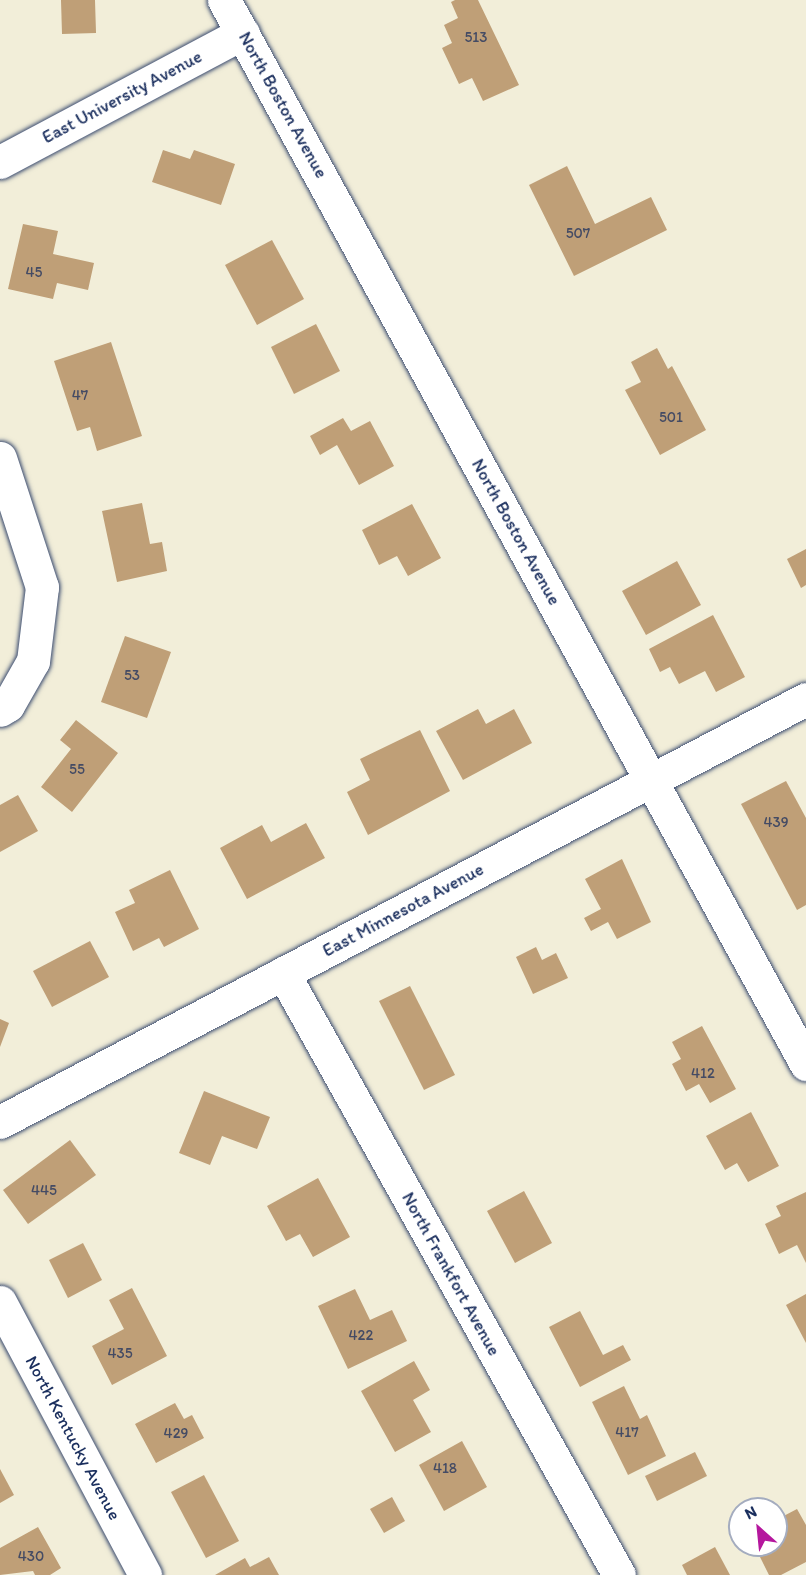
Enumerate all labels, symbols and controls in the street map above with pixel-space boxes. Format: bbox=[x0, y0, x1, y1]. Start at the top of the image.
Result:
street label: North Boston Avenue bbox=[234, 28, 332, 182]
house number: 513 bbox=[464, 29, 488, 47]
street label: East University Avenue bbox=[39, 46, 205, 148]
house number: 507 bbox=[566, 225, 590, 243]
house number: 45 bbox=[26, 264, 42, 282]
house number: 47 bbox=[72, 387, 88, 405]
house number: 501 bbox=[659, 409, 683, 427]
street label: North Boston Avenue bbox=[467, 455, 565, 609]
house number: 53 bbox=[124, 667, 140, 685]
house number: 55 bbox=[69, 761, 85, 779]
house number: 439 bbox=[763, 814, 789, 832]
street label: East Minnesota Avenue bbox=[319, 858, 487, 962]
house number: 412 bbox=[691, 1065, 715, 1083]
house number: 445 bbox=[31, 1182, 57, 1200]
street label: North Frankfort Avenue bbox=[397, 1189, 505, 1359]
house number: 422 bbox=[349, 1327, 373, 1345]
house number: 435 bbox=[107, 1345, 133, 1363]
street label: North Kentucky Avenue bbox=[21, 1353, 125, 1523]
house number: 417 bbox=[615, 1424, 639, 1442]
house number: 429 bbox=[164, 1425, 188, 1443]
house number: 418 bbox=[433, 1460, 457, 1478]
north arrow bbox=[728, 1497, 788, 1557]
text: N bbox=[741, 1501, 760, 1523]
house number: 430 bbox=[18, 1548, 44, 1566]

